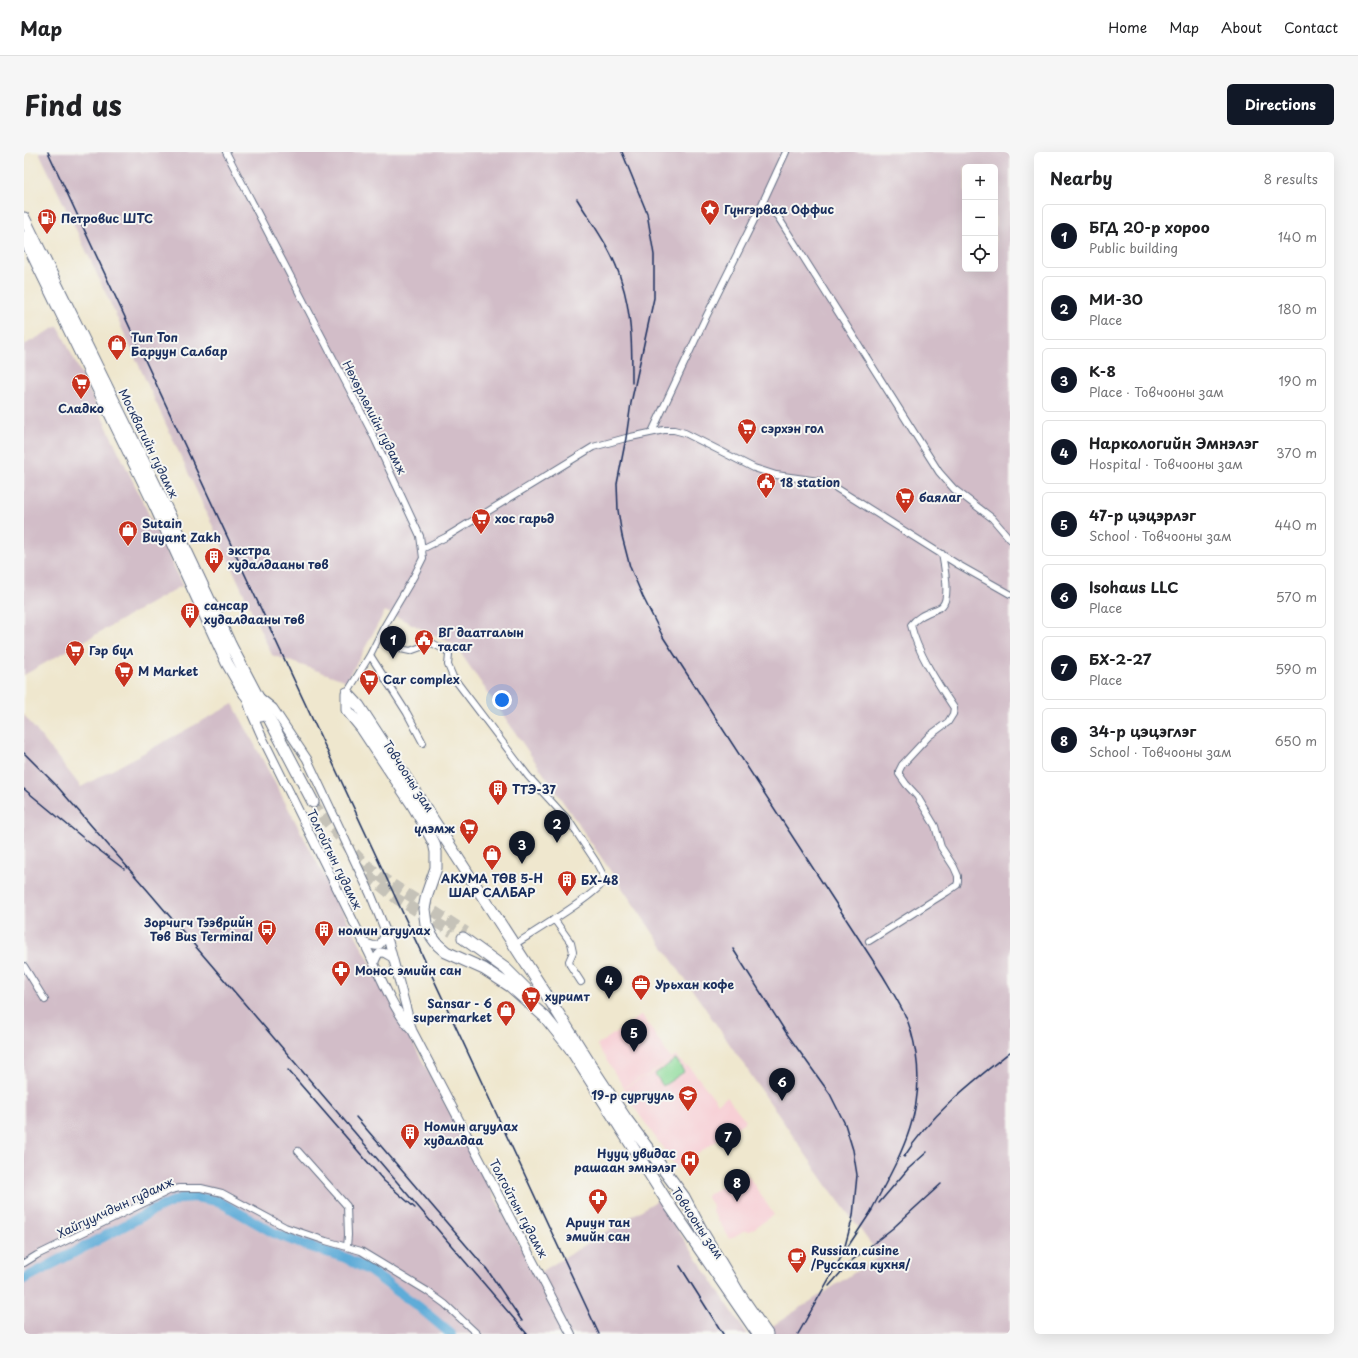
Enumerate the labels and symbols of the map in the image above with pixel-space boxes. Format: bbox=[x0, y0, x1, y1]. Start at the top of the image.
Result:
place icon: Гүнгэрваа Оффис bbox=[699, 198, 721, 226]
place label: Гүнгэрваа Оффис bbox=[724, 200, 834, 218]
fuel station icon: Петровис ШТС bbox=[36, 207, 58, 235]
place label: Петровис ШТС bbox=[61, 209, 153, 227]
place label: Тип Топ Баруун Салбар bbox=[131, 328, 228, 360]
shop icon: Тип Топ Баруун Салбар bbox=[106, 333, 128, 361]
street label: Нөхөрлөлийн гудамж bbox=[339, 357, 412, 477]
supermarket icon: Сладко bbox=[70, 372, 92, 400]
street label: Москвагийн гудамж bbox=[115, 385, 183, 501]
place label: Сладко bbox=[58, 399, 104, 417]
supermarket icon: сэрхэн гол bbox=[736, 417, 758, 445]
place label: сэрхэн гол bbox=[761, 419, 824, 437]
public building icon: 18 station bbox=[755, 471, 777, 499]
place label: 18 station bbox=[780, 473, 840, 491]
supermarket icon: баялаг bbox=[894, 486, 916, 514]
place label: баялаг bbox=[919, 488, 962, 506]
supermarket icon: хос гарьд bbox=[470, 507, 492, 535]
place label: хос гарьд bbox=[495, 509, 554, 527]
place label: Sutain Buyant Zakh bbox=[142, 514, 221, 546]
shop icon: Sutain Buyant Zakh bbox=[117, 519, 139, 547]
place label: экстра худалдааны төв bbox=[228, 541, 329, 573]
building icon: экстра худалдааны төв bbox=[203, 546, 225, 574]
place label: сансар худалдааны төв bbox=[204, 596, 305, 628]
building icon: сансар худалдааны төв bbox=[179, 601, 201, 629]
place label: ВГ даатгалын тасаг bbox=[437, 623, 524, 655]
pin: 1 bbox=[380, 626, 406, 659]
public building icon: ВГ даатгалын тасаг bbox=[413, 628, 435, 656]
supermarket icon: Гэр бүл bbox=[64, 639, 86, 667]
place label: Гэр бүл bbox=[89, 641, 134, 659]
supermarket icon: М Market bbox=[113, 660, 135, 688]
place label: М Market bbox=[138, 662, 198, 680]
supermarket icon: Car complex bbox=[358, 668, 380, 696]
place label: Car complex bbox=[383, 670, 460, 688]
your location bbox=[492, 690, 512, 710]
street label: Товчооны зам bbox=[379, 736, 439, 816]
building icon: ТТЭ-37 bbox=[487, 778, 509, 806]
place label: ТТЭ-37 bbox=[512, 780, 556, 798]
street label: Толгойтын гудамж bbox=[303, 806, 367, 912]
pin: 2 bbox=[544, 810, 570, 843]
supermarket icon: үлэмж bbox=[458, 817, 480, 845]
place label: үлэмж bbox=[414, 819, 455, 837]
pin: 3 bbox=[509, 831, 535, 864]
shop icon: АКУМА ТӨВ 5-Н ШАР САЛБАР bbox=[481, 843, 503, 871]
place label: АКУМА ТӨВ 5-Н ШАР САЛБАР bbox=[440, 869, 543, 901]
building icon: БХ-48 bbox=[556, 869, 578, 897]
place label: БХ-48 bbox=[581, 871, 619, 889]
place label: Зорчигч Тээврийн Төв Bus Terminal bbox=[143, 913, 253, 945]
bus stop icon: Зорчигч Тээврийн Төв Bus Terminal bbox=[256, 918, 278, 946]
building icon: номин агуулах bbox=[313, 919, 335, 947]
place label: номин агуулах bbox=[338, 921, 431, 939]
pharmacy icon: Монос эмийн сан bbox=[330, 959, 352, 987]
place label: Монос эмийн сан bbox=[355, 961, 461, 979]
pin: 4 bbox=[596, 966, 622, 999]
office icon: Урьхан кофе bbox=[630, 973, 652, 1001]
place label: Урьхан кофе bbox=[655, 975, 734, 993]
supermarket icon: хуримт bbox=[520, 985, 542, 1013]
place label: хуримт bbox=[545, 987, 591, 1005]
place label: Sansar - 6 supermarket bbox=[413, 994, 493, 1026]
shop icon: Sansar - 6 supermarket bbox=[495, 999, 517, 1027]
pin: 5 bbox=[621, 1019, 647, 1052]
pin: 6 bbox=[769, 1068, 795, 1101]
school or university icon: 19-р сургууль bbox=[677, 1084, 699, 1112]
place label: 19-р сургууль bbox=[591, 1086, 674, 1104]
place label: Номин агуулах худалдаа bbox=[424, 1117, 518, 1149]
building icon: Номин агуулах худалдаа bbox=[399, 1122, 421, 1150]
pin: 7 bbox=[715, 1123, 741, 1156]
place label: Нууц увидас рашаан эмнэлэг bbox=[574, 1144, 676, 1176]
hospital icon: Нууц увидас рашаан эмнэлэг bbox=[679, 1149, 701, 1177]
street label: Толгойтын гудамж bbox=[485, 1156, 553, 1261]
pin: 8 bbox=[724, 1169, 750, 1202]
street label: Хайгуулчдын гудамж bbox=[54, 1172, 176, 1242]
street label: Товчооны зам bbox=[667, 1184, 729, 1263]
pharmacy icon: Ариун тан эмийн сан bbox=[587, 1187, 609, 1215]
place label: Ариун тан эмийн сан bbox=[566, 1213, 631, 1245]
place label: Russian cusine /Русская кухня/ bbox=[810, 1241, 911, 1273]
cafe icon: Russian cusine /Русская кухня/ bbox=[786, 1246, 808, 1274]

